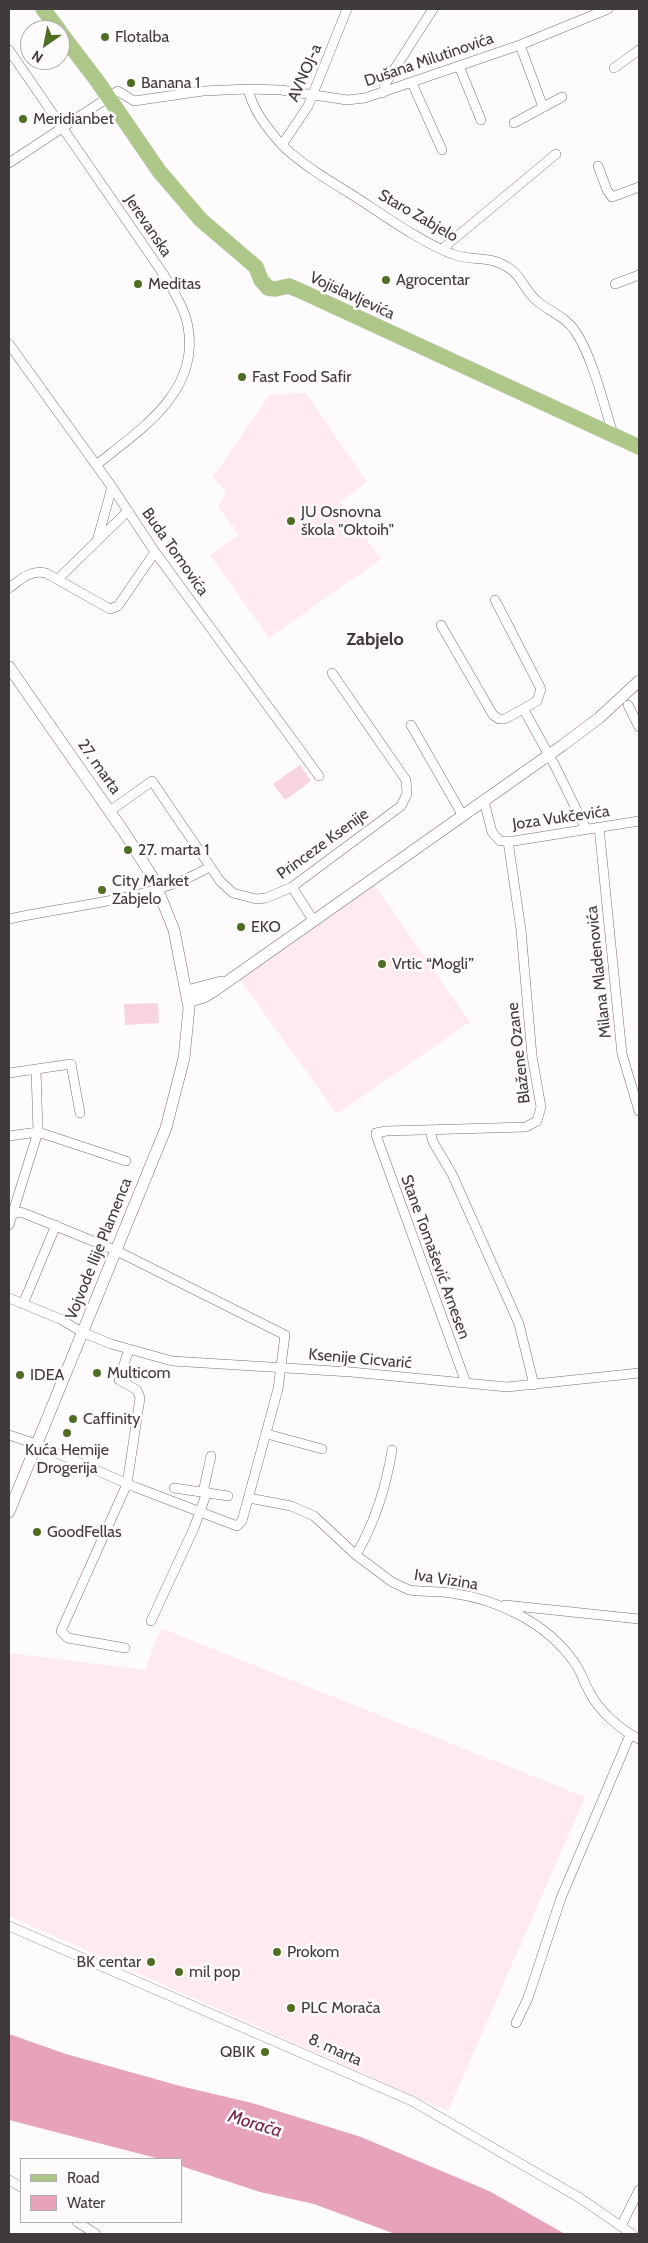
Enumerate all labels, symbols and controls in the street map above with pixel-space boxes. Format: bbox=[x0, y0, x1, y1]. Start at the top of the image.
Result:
north arrow bbox=[20, 20, 70, 70]
place label: Flotalba bbox=[115, 27, 169, 47]
street label: Dušana Milutinovića bbox=[362, 29, 496, 91]
marker: Flotalba bbox=[99, 31, 111, 43]
street label: AVNOJ-a bbox=[284, 41, 326, 105]
text: N bbox=[28, 46, 46, 67]
place label: Banana 1 bbox=[141, 73, 200, 93]
marker: Banana 1 bbox=[125, 77, 137, 89]
place label: Meridianbet bbox=[33, 109, 114, 129]
marker: Meridianbet bbox=[17, 113, 29, 125]
street label: Staro Zabjelo bbox=[375, 186, 461, 246]
street label: Jerevanska bbox=[120, 191, 176, 261]
street label: Vojislavljevića bbox=[306, 268, 398, 324]
place label: Agrocentar bbox=[396, 270, 470, 290]
place label: Meditas bbox=[148, 274, 201, 294]
marker: Agrocentar bbox=[380, 274, 392, 286]
marker: Meditas bbox=[132, 278, 144, 290]
place label: Fast Food Safir bbox=[252, 367, 351, 387]
marker: Fast Food Safir bbox=[236, 371, 248, 383]
place label: JU Osnovna škola "Oktoih" bbox=[301, 502, 394, 540]
street label: Buda Tomovića bbox=[138, 504, 212, 600]
marker: JU Osnovna škola "Oktoih" bbox=[285, 515, 297, 527]
district label: Zabjelo bbox=[346, 629, 404, 651]
street label: 27. marta bbox=[73, 736, 125, 798]
street label: Joza Vukčevića bbox=[511, 802, 611, 834]
street label: Princeze Ksenije bbox=[273, 804, 373, 884]
place label: 27. marta 1 bbox=[138, 840, 209, 860]
marker: 27. marta 1 bbox=[122, 844, 134, 856]
place label: City Market Zabjelo bbox=[112, 871, 189, 909]
marker: City Market Zabjelo bbox=[96, 884, 108, 896]
street label: Milana Mladenovića bbox=[582, 905, 616, 1039]
place label: EKO bbox=[251, 917, 281, 937]
marker: EKO bbox=[235, 921, 247, 933]
place label: Vrtic “Mogli” bbox=[392, 954, 474, 974]
marker: Vrtic “Mogli” bbox=[376, 958, 388, 970]
street label: Blažene Ozane bbox=[503, 1001, 535, 1105]
street label: Stane Tomašević Arnesen bbox=[396, 1172, 474, 1342]
street label: Vojvode Ilije Plamenca bbox=[62, 1175, 136, 1323]
street label: Ksenije Cicvarić bbox=[308, 1345, 412, 1373]
place label: Multicom bbox=[107, 1363, 171, 1383]
place label: IDEA bbox=[30, 1365, 64, 1385]
marker: Multicom bbox=[91, 1367, 103, 1379]
marker: IDEA bbox=[14, 1369, 26, 1381]
place label: Caffinity bbox=[83, 1409, 140, 1429]
marker: Caffinity bbox=[67, 1413, 79, 1425]
marker: Kuća Hemije Drogerija bbox=[61, 1427, 73, 1439]
place label: Kuća Hemije Drogerija bbox=[25, 1440, 109, 1478]
place label: GoodFellas bbox=[47, 1522, 122, 1542]
marker: GoodFellas bbox=[31, 1526, 43, 1538]
street label: Iva Vizina bbox=[413, 1565, 479, 1595]
place label: Prokom bbox=[287, 1942, 339, 1962]
marker: Prokom bbox=[271, 1946, 283, 1958]
place label: BK centar bbox=[77, 1952, 141, 1972]
marker: BK centar bbox=[145, 1956, 157, 1968]
place label: mil pop bbox=[189, 1962, 240, 1982]
marker: mil pop bbox=[173, 1966, 185, 1978]
place label: PLC Morača bbox=[301, 1998, 380, 2018]
marker: PLC Morača bbox=[285, 2002, 297, 2014]
street label: 8. marta bbox=[305, 2030, 365, 2070]
place label: QBIK bbox=[220, 2042, 255, 2062]
marker: QBIK bbox=[259, 2046, 271, 2058]
water label: Morača bbox=[226, 2106, 284, 2142]
legend bbox=[20, 2158, 182, 2223]
text: Road bbox=[67, 2169, 100, 2187]
text: Water bbox=[67, 2194, 105, 2212]

